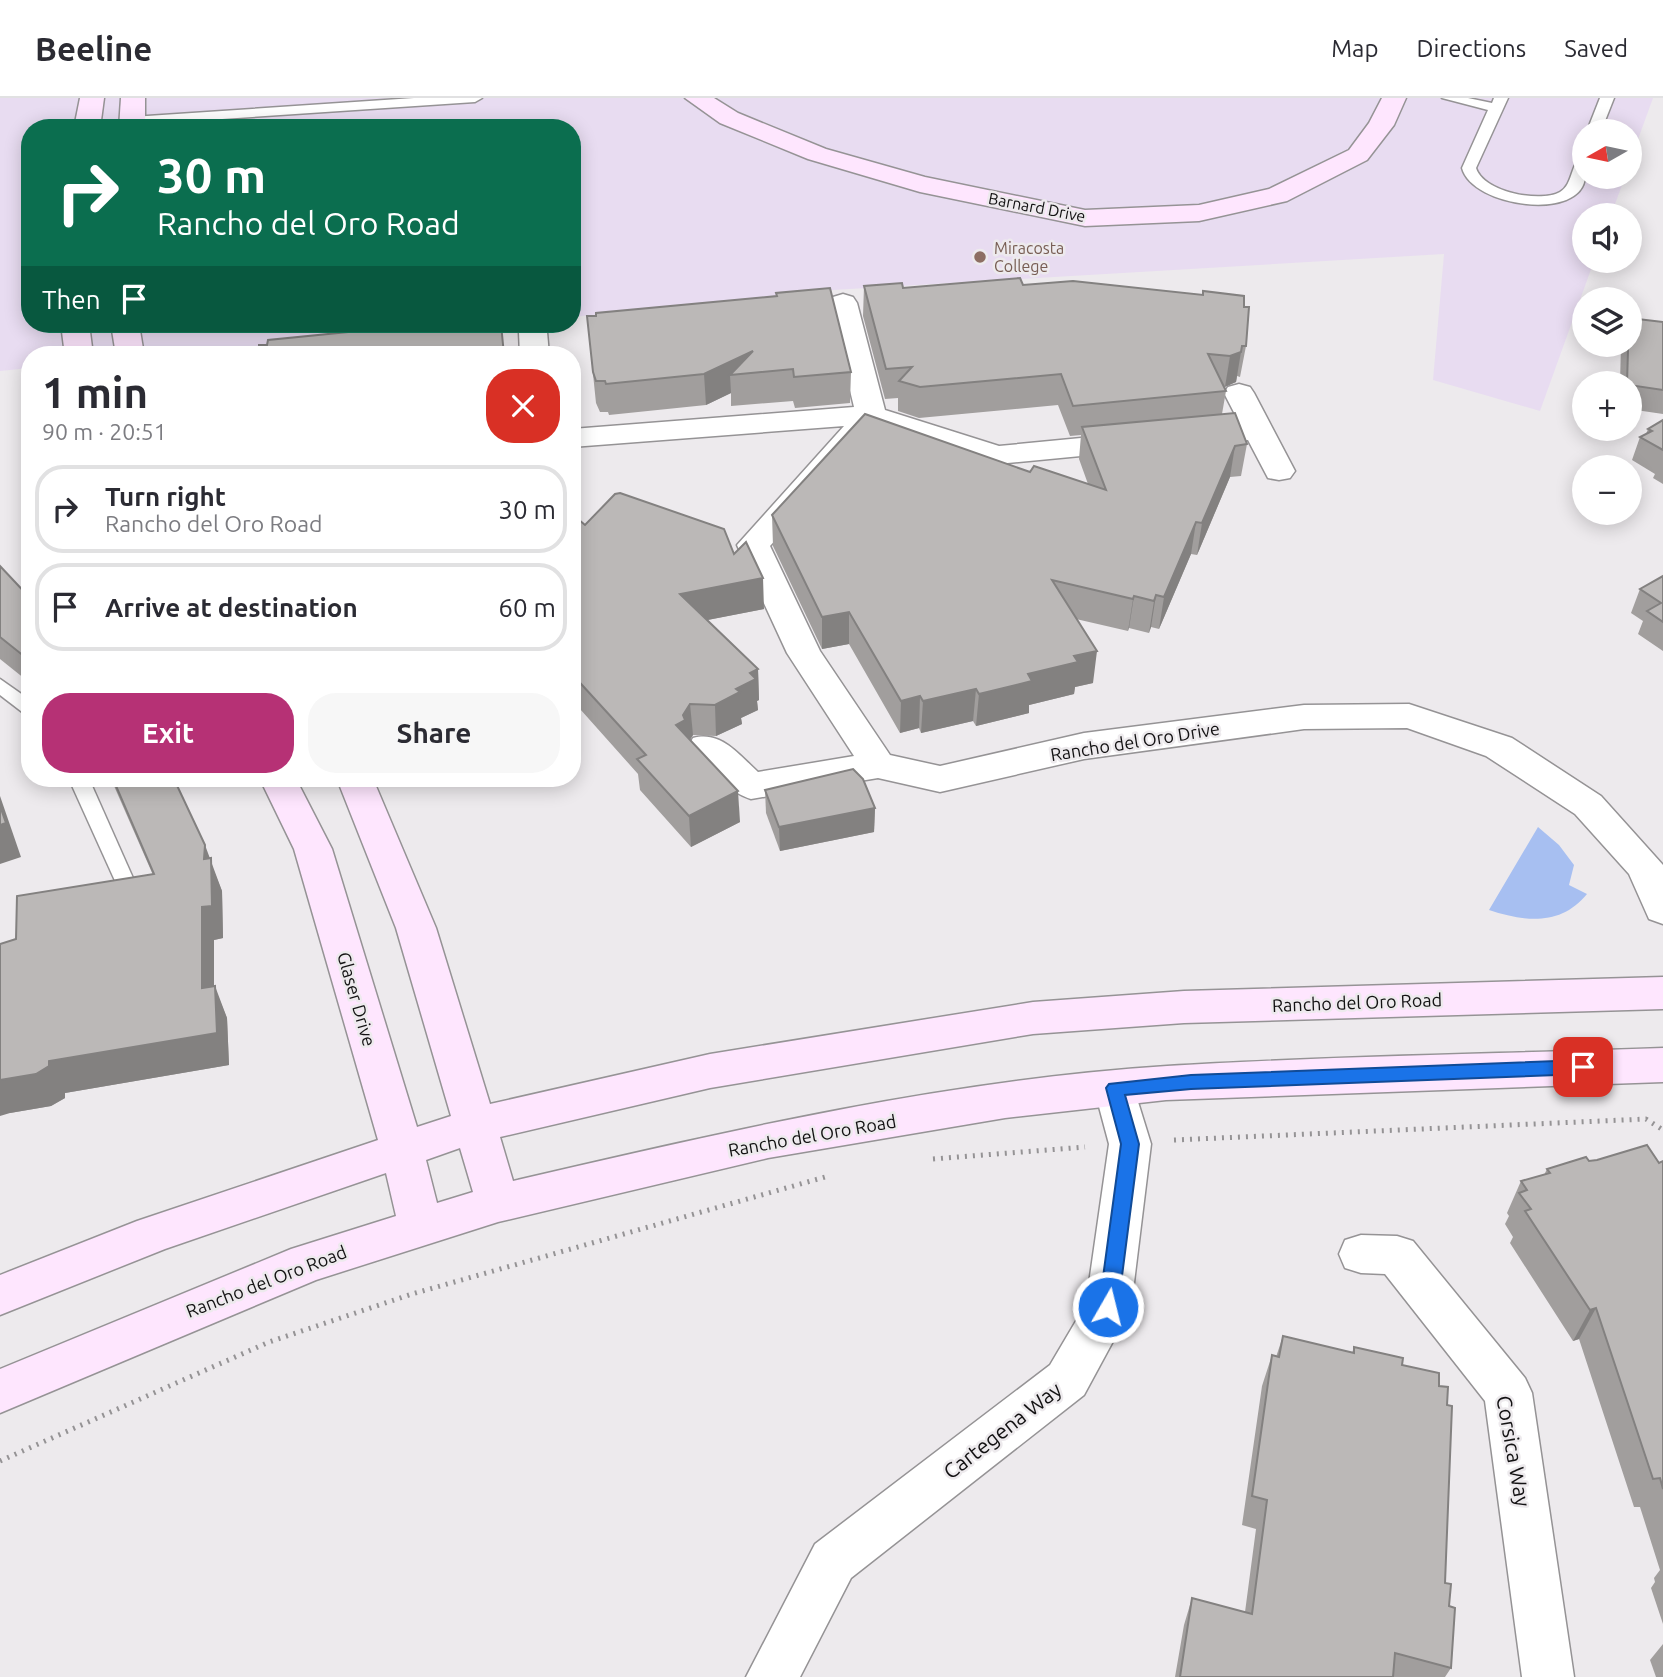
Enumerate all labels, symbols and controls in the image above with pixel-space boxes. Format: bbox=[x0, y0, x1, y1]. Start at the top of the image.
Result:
text: Beeline bbox=[35, 30, 152, 67]
text: Map bbox=[1331, 35, 1378, 62]
text: Directions bbox=[1416, 35, 1526, 62]
text: Saved bbox=[1564, 35, 1628, 62]
north arrow bbox=[1572, 119, 1642, 189]
map controls bbox=[1572, 119, 1642, 525]
icon: right bbox=[42, 147, 133, 238]
text: 30 m bbox=[157, 147, 266, 202]
street label: Barnard Drive bbox=[987, 189, 1087, 225]
button: sound bbox=[1572, 203, 1642, 273]
text: Rancho del Oro Road bbox=[157, 205, 460, 241]
place label: Miracosta College bbox=[994, 239, 1064, 275]
marker: Miracosta College bbox=[972, 249, 988, 265]
icon: arrive bbox=[115, 280, 153, 318]
text: Then bbox=[42, 285, 101, 314]
button: layers bbox=[1572, 287, 1642, 357]
text: 1 min bbox=[42, 369, 148, 416]
button: close bbox=[486, 369, 560, 443]
button: + bbox=[1572, 371, 1642, 441]
text: 90 m · 20:51 bbox=[42, 419, 167, 444]
button: − bbox=[1572, 455, 1642, 525]
text: Turn right bbox=[105, 482, 226, 511]
icon: right bbox=[46, 490, 84, 528]
text: 30 m bbox=[498, 495, 556, 524]
text: Rancho del Oro Road bbox=[105, 511, 323, 536]
icon: arrive bbox=[46, 588, 84, 626]
text: Arrive at destination bbox=[105, 593, 358, 622]
text: 60 m bbox=[498, 593, 556, 622]
button: Exit bbox=[42, 693, 294, 773]
button: Share bbox=[308, 693, 560, 773]
street label: Rancho del Oro Drive bbox=[1049, 718, 1221, 764]
street label: Glaser Drive bbox=[334, 950, 380, 1048]
street label: Rancho del Oro Road bbox=[1272, 989, 1442, 1015]
pin bbox=[1553, 1037, 1613, 1097]
icon: arrive bbox=[1564, 1048, 1602, 1086]
street label: Rancho del Oro Road bbox=[726, 1110, 898, 1160]
street label: Rancho del Oro Road bbox=[183, 1241, 349, 1321]
position arrow bbox=[1071, 1270, 1145, 1344]
street label: Cartegena Way bbox=[938, 1377, 1066, 1483]
street label: Corsica Way bbox=[1492, 1394, 1536, 1508]

